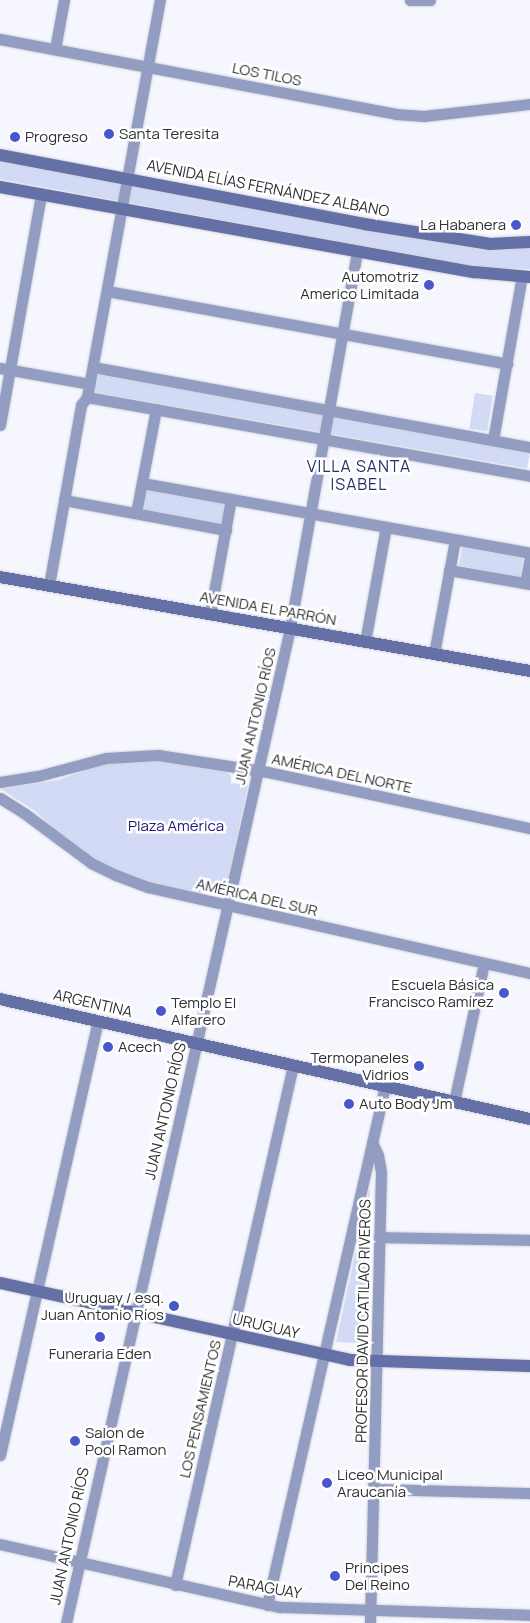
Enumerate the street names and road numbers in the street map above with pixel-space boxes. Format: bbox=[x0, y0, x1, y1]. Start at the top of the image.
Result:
street label: LOS TILOS bbox=[231, 58, 303, 90]
street label: AVENIDA ELÍAS FERNÁNDEZ ALBANO bbox=[145, 156, 391, 220]
street label: AVENIDA EL PARRÓN bbox=[198, 587, 338, 629]
street label: JUAN ANTONIO RÍOS bbox=[230, 646, 280, 786]
street label: AMÉRICA DEL NORTE bbox=[270, 749, 414, 797]
street label: AMÉRICA DEL SUR bbox=[194, 874, 320, 920]
street label: ARGENTINA bbox=[52, 985, 134, 1021]
street label: JUAN ANTONIO RÍOS bbox=[140, 1041, 190, 1181]
street label: PROFESOR DAVID CATILAO RIVEROS bbox=[352, 1199, 374, 1443]
street label: URUGUAY bbox=[231, 1310, 301, 1342]
street label: LOS PENSAMIENTOS bbox=[175, 1338, 225, 1480]
street label: JUAN ANTONIO RÍOS bbox=[46, 1466, 92, 1606]
street label: PARAGUAY bbox=[227, 1572, 303, 1602]

